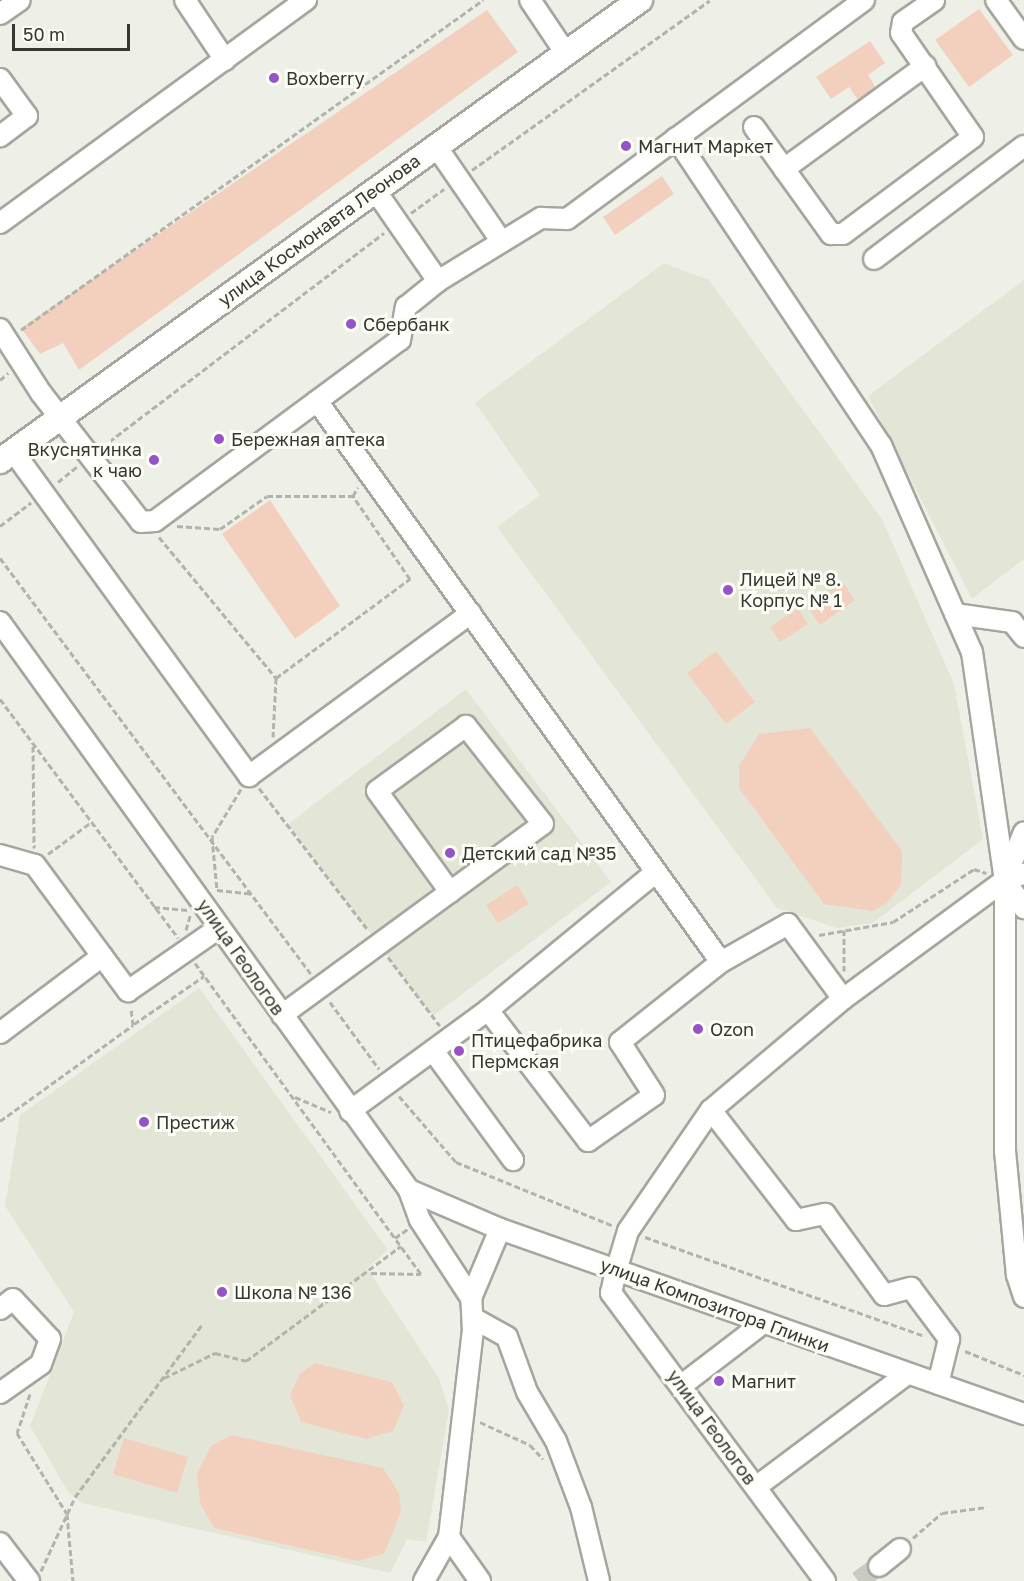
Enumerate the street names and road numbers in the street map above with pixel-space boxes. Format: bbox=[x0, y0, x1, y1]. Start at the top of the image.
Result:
street label: улица Космонавта Леонова bbox=[214, 149, 424, 311]
street label: улица Геологов bbox=[193, 895, 289, 1019]
street label: улица Композитора Глинки bbox=[597, 1253, 833, 1357]
street label: улица Геологов bbox=[663, 1365, 761, 1489]

